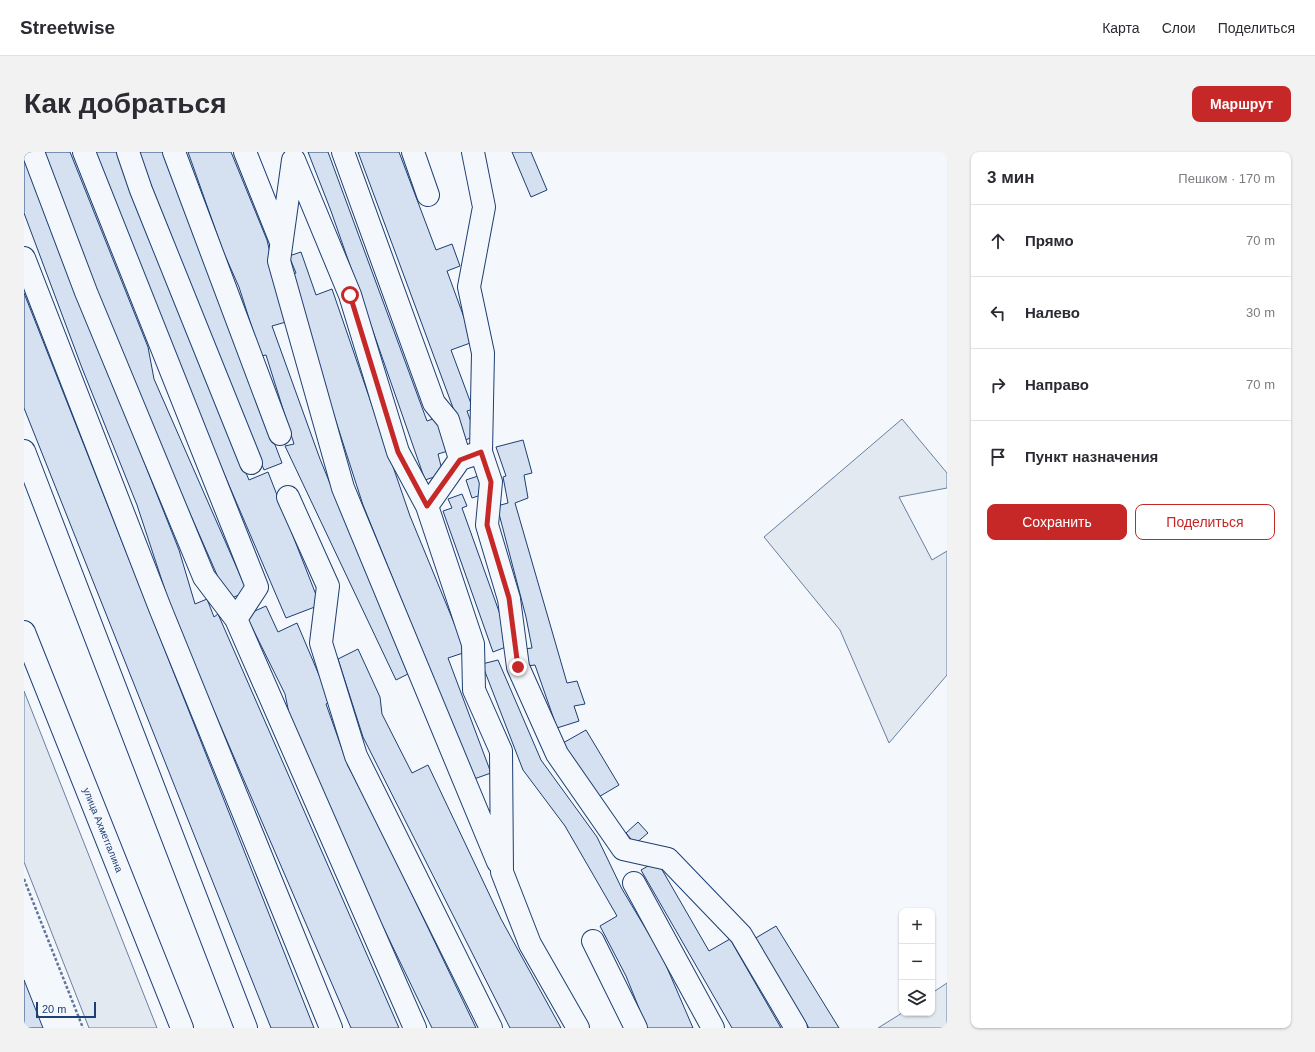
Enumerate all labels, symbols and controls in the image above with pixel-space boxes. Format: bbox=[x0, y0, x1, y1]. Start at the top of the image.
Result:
text: Streetwise bbox=[20, 17, 115, 38]
text: Карта bbox=[1102, 20, 1140, 36]
text: Слои bbox=[1162, 20, 1196, 36]
text: Поделиться bbox=[1218, 20, 1295, 36]
button: Маршрут bbox=[1192, 86, 1291, 122]
text: Как добраться bbox=[24, 88, 226, 119]
text: 3 мин bbox=[987, 168, 1034, 187]
text: Пешком · 170 m bbox=[1178, 171, 1275, 186]
icon: ahead bbox=[987, 230, 1009, 252]
text: Прямо bbox=[1025, 232, 1074, 249]
text: 70 m bbox=[1246, 233, 1275, 248]
route start bbox=[341, 286, 359, 304]
icon: left bbox=[987, 302, 1009, 324]
text: Налево bbox=[1025, 304, 1080, 321]
text: 30 m bbox=[1246, 305, 1275, 320]
icon: right bbox=[987, 374, 1009, 396]
text: Направо bbox=[1025, 376, 1089, 393]
text: 70 m bbox=[1246, 377, 1275, 392]
icon: arrive bbox=[987, 446, 1009, 468]
text: Пункт назначения bbox=[1025, 448, 1158, 465]
button: Сохранить bbox=[987, 504, 1127, 540]
button: Поделиться bbox=[1135, 504, 1275, 540]
route end bbox=[509, 658, 527, 676]
street label: улица Ахметгалина bbox=[81, 786, 125, 874]
map controls bbox=[899, 908, 935, 1016]
button: + bbox=[899, 908, 935, 944]
button: − bbox=[899, 944, 935, 980]
button: layers bbox=[899, 980, 935, 1016]
scale bar bbox=[36, 1000, 96, 1019]
text: 20 m bbox=[42, 1003, 66, 1015]

